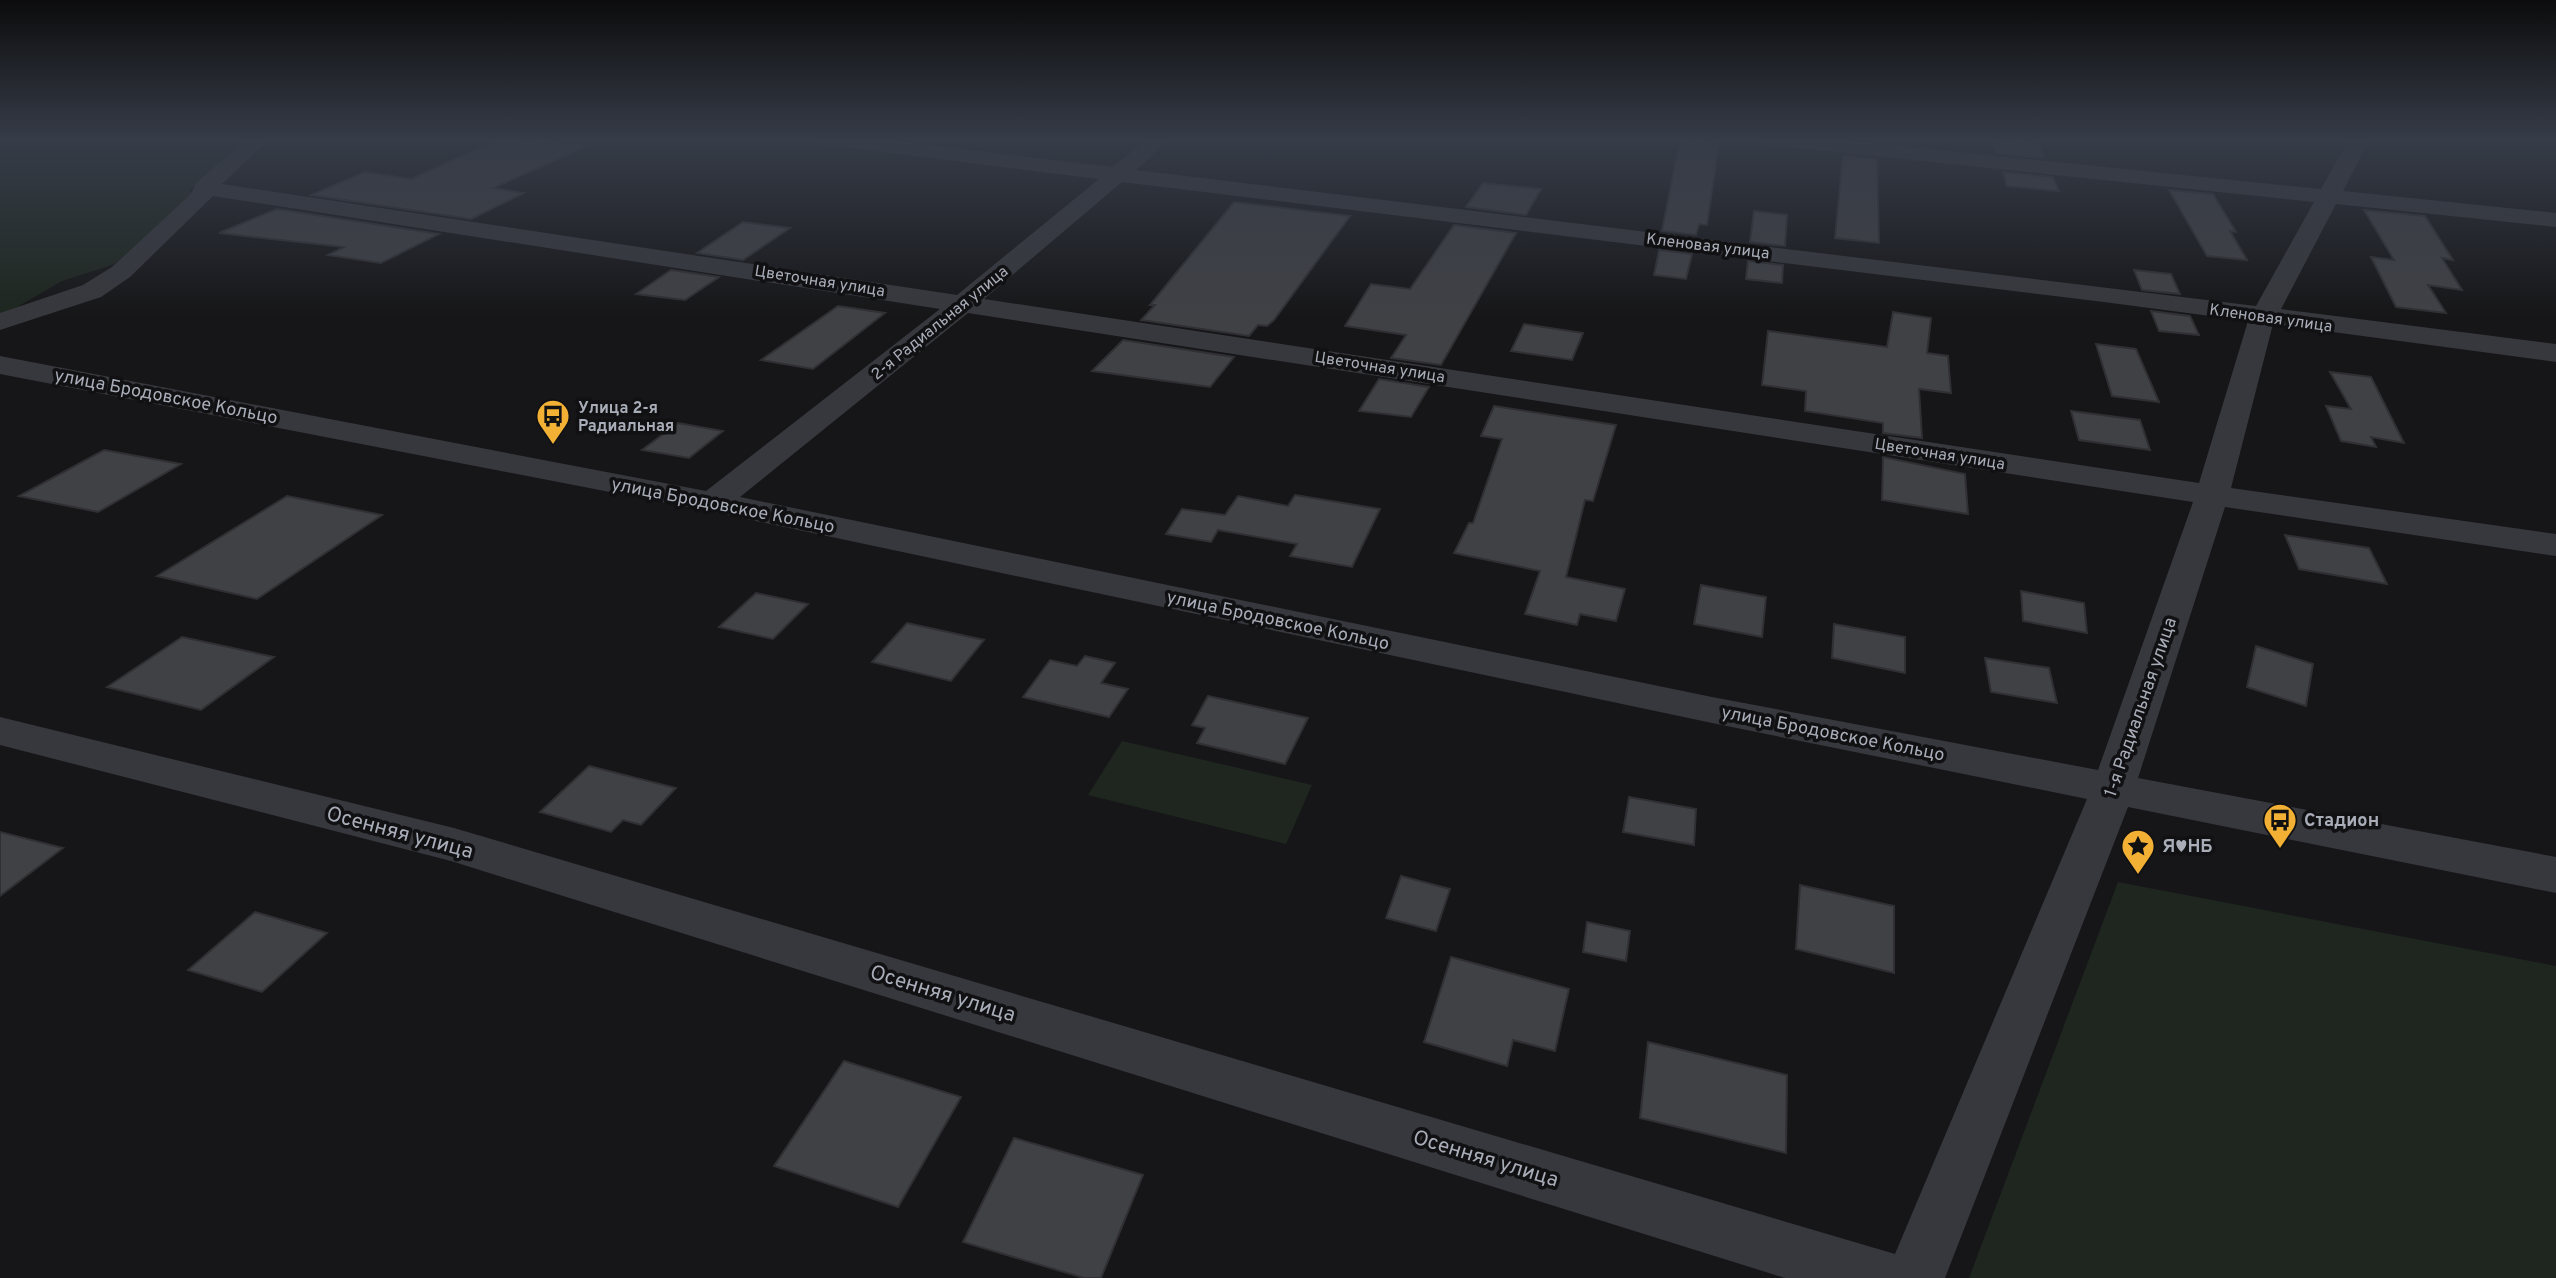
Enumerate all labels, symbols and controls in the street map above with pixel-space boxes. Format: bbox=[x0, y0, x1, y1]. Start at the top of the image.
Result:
street label: Кленовая улица bbox=[1645, 230, 1771, 264]
street label: Цветочная улица bbox=[753, 262, 886, 302]
street label: 2-я Радиальная улица bbox=[868, 262, 1013, 385]
street label: Кленовая улица bbox=[2208, 300, 2334, 338]
street label: Цветочная улица bbox=[1313, 348, 1446, 388]
street label: улица Бродовское Кольцо bbox=[52, 365, 279, 430]
bus stop icon: Улица 2-я Радиальная bbox=[534, 397, 572, 446]
place label: Улица 2-я Радиальная bbox=[578, 399, 674, 437]
street label: Цветочная улица bbox=[1873, 435, 2006, 475]
street label: улица Бродовское Кольцо bbox=[609, 474, 836, 539]
street label: улица Бродовское Кольцо bbox=[1164, 587, 1391, 656]
street label: 1-я Радиальная улица bbox=[2100, 615, 2183, 800]
street label: улица Бродовское Кольцо bbox=[1719, 702, 1946, 767]
street label: Осенняя улица bbox=[323, 801, 476, 866]
bus stop icon: Стадион bbox=[2261, 801, 2299, 850]
place label: Стадион bbox=[2304, 810, 2379, 833]
place icon: Я♥НБ bbox=[2119, 827, 2157, 876]
place label: Я♥НБ bbox=[2162, 836, 2213, 859]
street label: Осенняя улица bbox=[866, 959, 1019, 1029]
street label: Осенняя улица bbox=[1409, 1124, 1562, 1194]

